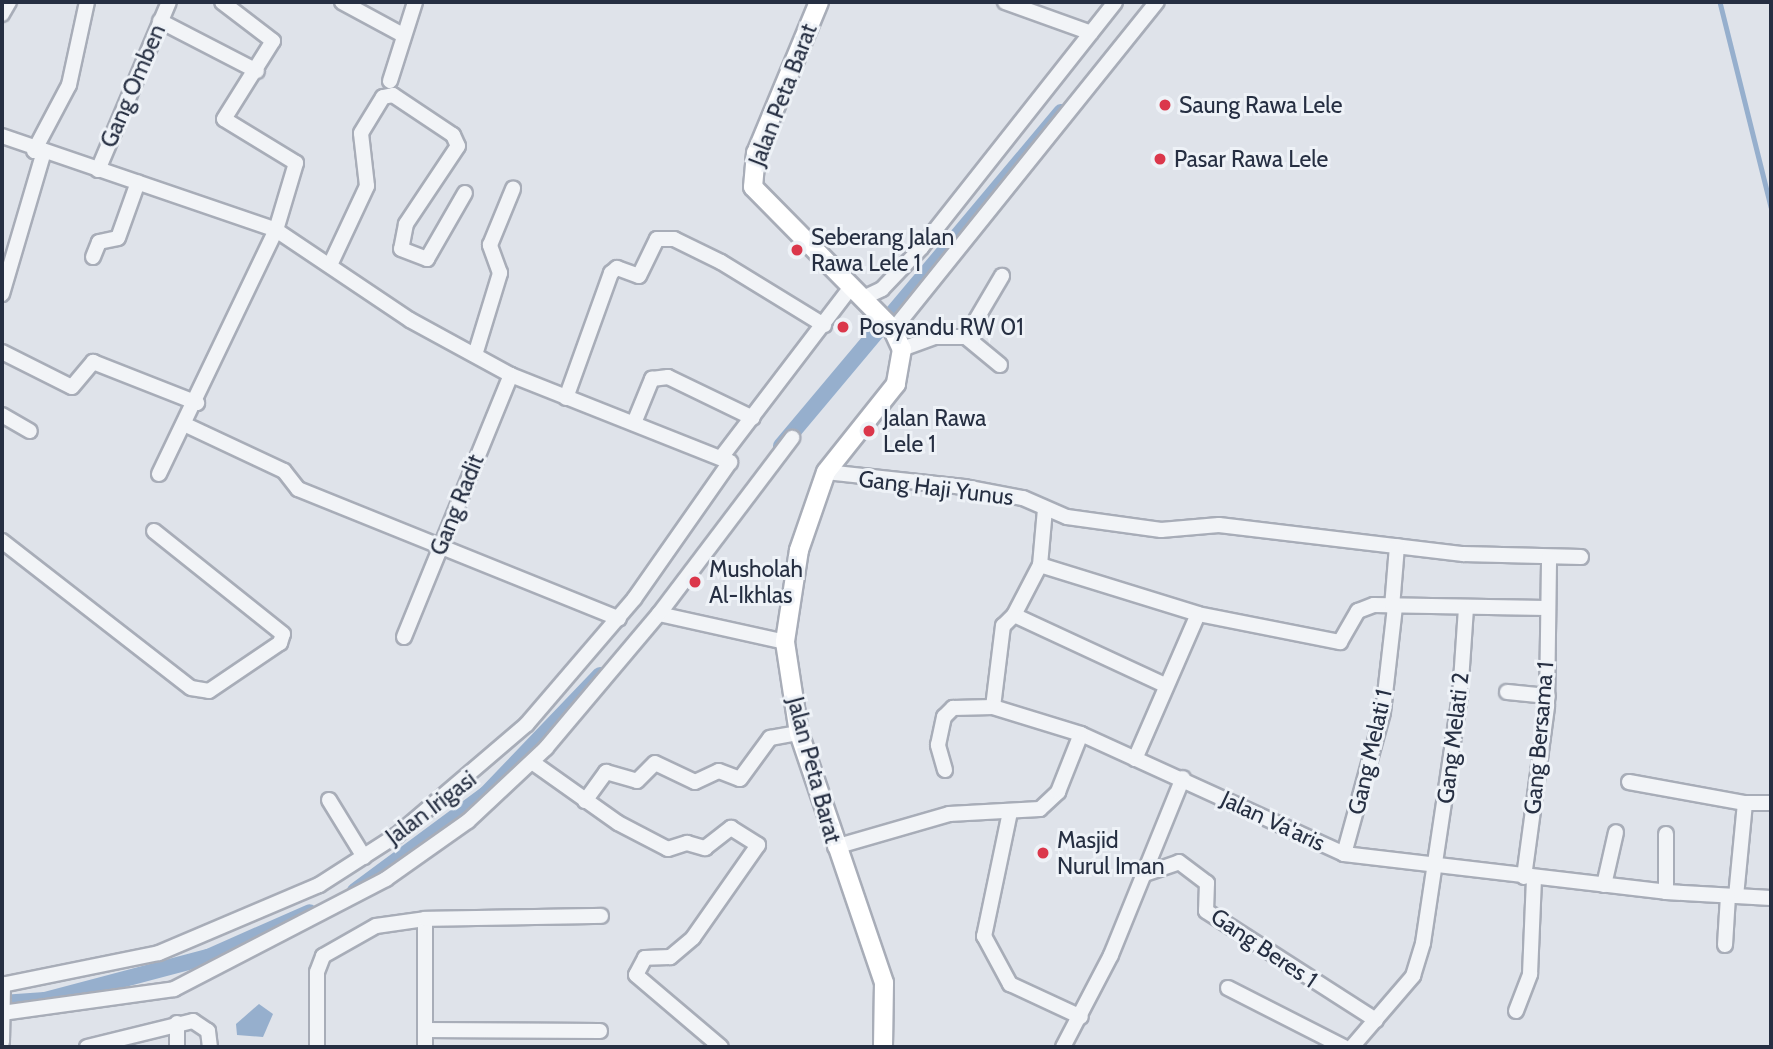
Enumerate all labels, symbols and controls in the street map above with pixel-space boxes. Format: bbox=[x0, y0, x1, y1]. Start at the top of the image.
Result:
street label: Gang Omben bbox=[95, 20, 171, 152]
street label: Jalan Peta Barat bbox=[743, 20, 823, 170]
place label: Saung Rawa Lele bbox=[1179, 91, 1342, 119]
marker: Saung Rawa Lele bbox=[1157, 97, 1173, 113]
place label: Pasar Rawa Lele bbox=[1174, 145, 1328, 173]
marker: Pasar Rawa Lele bbox=[1152, 151, 1168, 167]
place label: Seberang Jalan Rawa Lele 1 bbox=[811, 223, 954, 277]
marker: Seberang Jalan Rawa Lele 1 bbox=[789, 242, 805, 258]
place label: Posyandu RW 01 bbox=[859, 313, 1024, 341]
marker: Posyandu RW 01 bbox=[833, 317, 853, 337]
place label: Jalan Rawa Lele 1 bbox=[883, 404, 986, 458]
marker: Jalan Rawa Lele 1 bbox=[861, 423, 877, 439]
street label: Gang Radit bbox=[424, 451, 490, 559]
street label: Gang Haji Yunus bbox=[857, 465, 1015, 511]
place label: Musholah Al-Ikhlas bbox=[709, 555, 803, 609]
marker: Musholah Al-Ikhlas bbox=[687, 574, 703, 590]
street label: Gang Bersama 1 bbox=[1519, 660, 1559, 816]
street label: Gang Melati 2 bbox=[1431, 671, 1475, 805]
street label: Gang Melati 1 bbox=[1342, 687, 1398, 817]
street label: Jalan Peta Barat bbox=[781, 694, 847, 846]
street label: Jalan Irigasi bbox=[380, 765, 482, 851]
street label: Jalan Va'aris bbox=[1217, 785, 1329, 857]
place label: Masjid Nurul Iman bbox=[1057, 826, 1165, 880]
marker: Masjid Nurul Iman bbox=[1035, 845, 1051, 861]
street label: Gang Beres 1 bbox=[1206, 902, 1322, 994]

